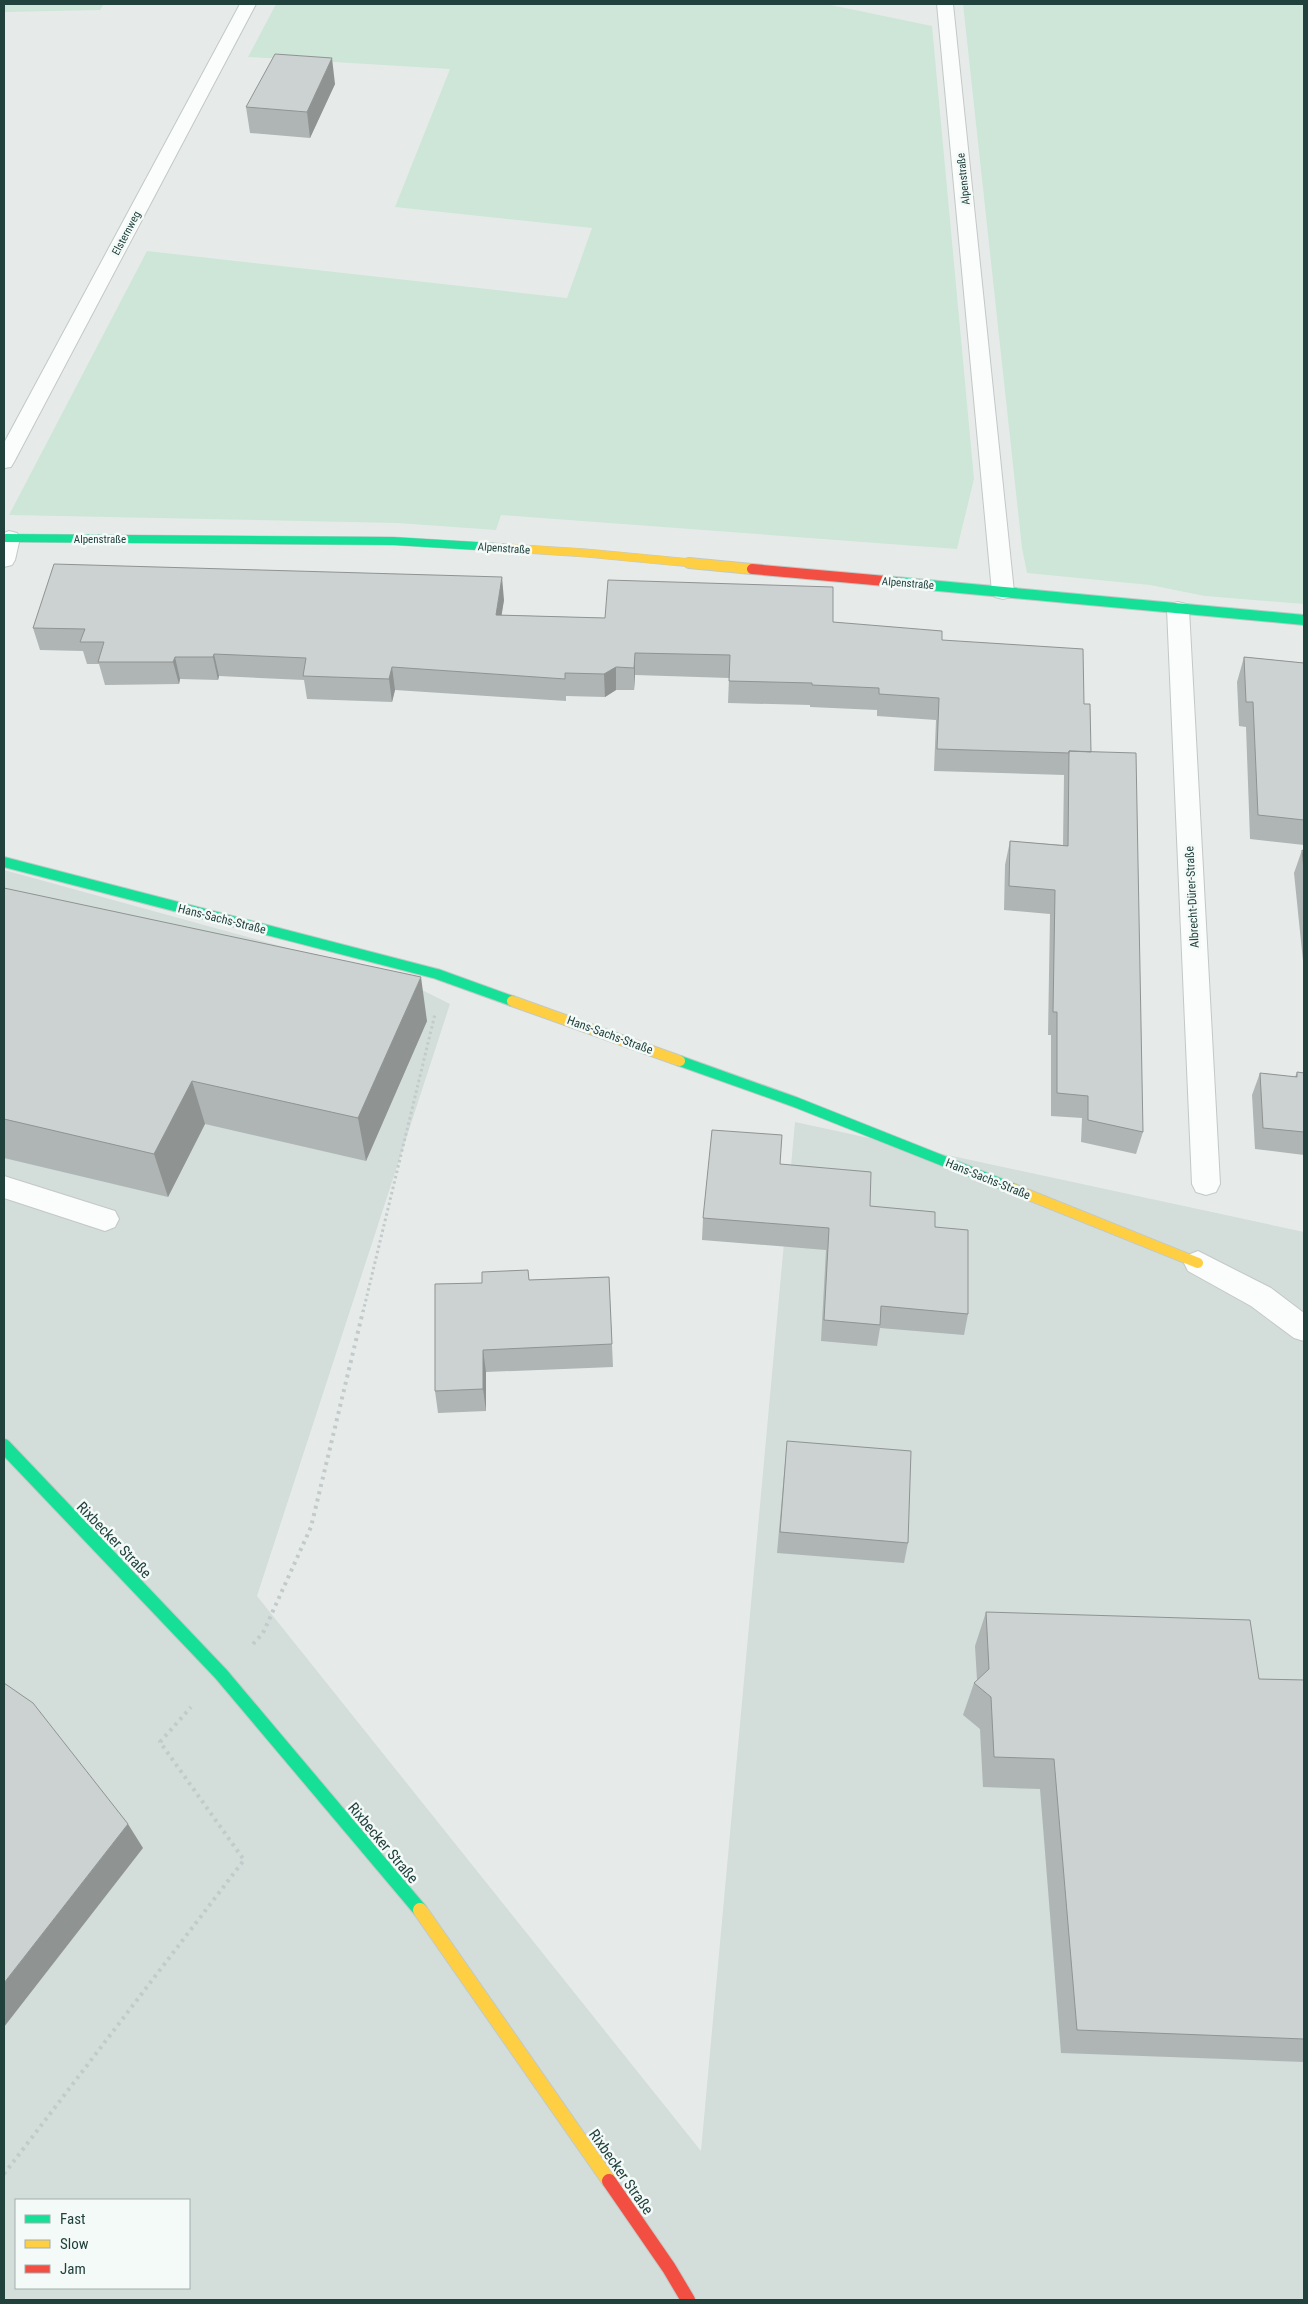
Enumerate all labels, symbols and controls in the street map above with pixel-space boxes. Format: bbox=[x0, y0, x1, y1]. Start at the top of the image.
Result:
street label: Alpenstraße bbox=[954, 152, 973, 206]
street label: Elsternweg bbox=[109, 209, 143, 257]
street label: Alpenstraße bbox=[74, 533, 126, 546]
street label: Alpenstraße bbox=[477, 540, 531, 557]
street label: Alpenstraße bbox=[881, 575, 935, 592]
street label: Albrecht-Dürer-Straße bbox=[1182, 845, 1202, 948]
street label: Hans-Sachs-Straße bbox=[177, 901, 268, 937]
street label: Hans-Sachs-Straße bbox=[565, 1013, 655, 1057]
street label: Hans-Sachs-Straße bbox=[944, 1156, 1033, 1202]
street label: Rixbecker Straße bbox=[73, 1498, 155, 1582]
street label: Rixbecker Straße bbox=[344, 1799, 422, 1887]
street label: Rixbecker Straße bbox=[585, 2126, 657, 2218]
legend bbox=[15, 2199, 190, 2289]
text: Fast bbox=[60, 2210, 85, 2228]
text: Slow bbox=[60, 2235, 89, 2253]
text: Jam bbox=[60, 2260, 86, 2278]

